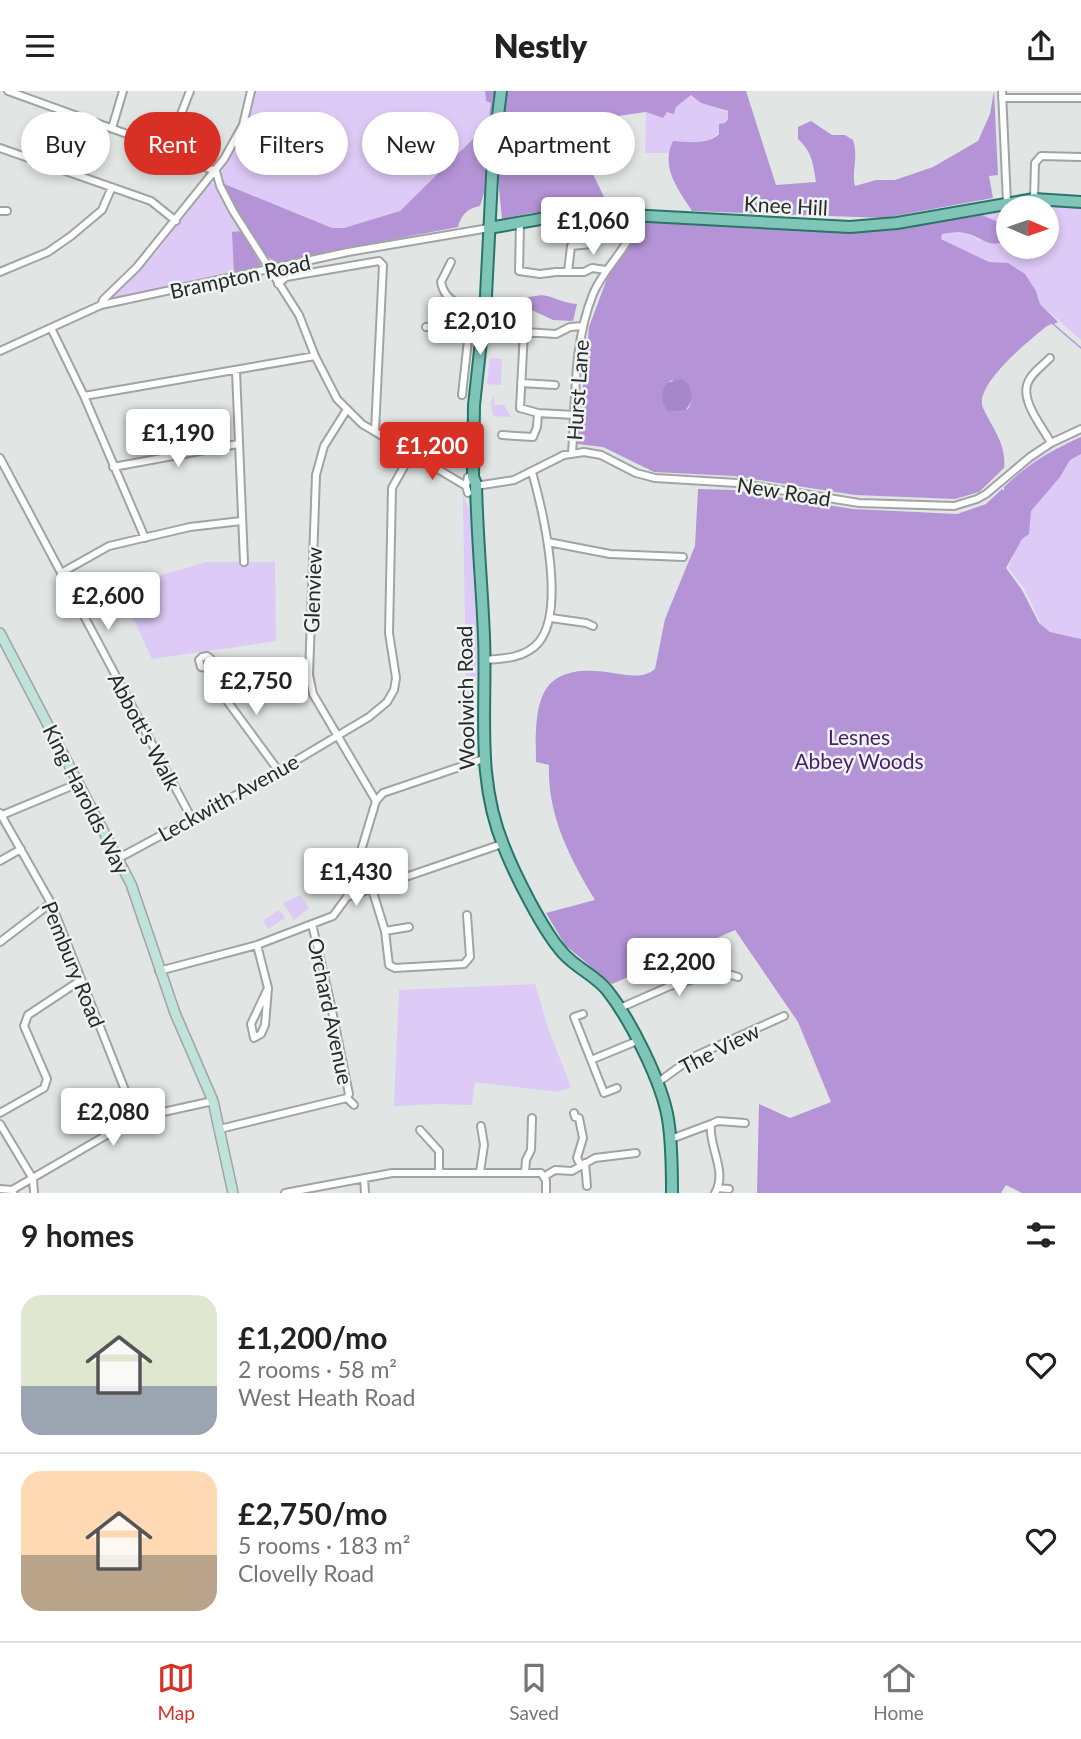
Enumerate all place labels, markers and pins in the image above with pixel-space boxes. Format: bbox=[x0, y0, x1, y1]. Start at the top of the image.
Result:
pin: £1,060 bbox=[536, 197, 650, 257]
pin: £2,010 bbox=[423, 297, 537, 357]
pin: £1,190 bbox=[121, 409, 235, 469]
pin: £1,200 bbox=[375, 423, 489, 482]
pin: £2,600 bbox=[51, 573, 165, 632]
pin: £2,750 bbox=[199, 657, 313, 717]
pin: £1,430 bbox=[299, 849, 413, 908]
pin: £2,200 bbox=[622, 939, 736, 998]
pin: £2,080 bbox=[56, 1089, 170, 1148]

